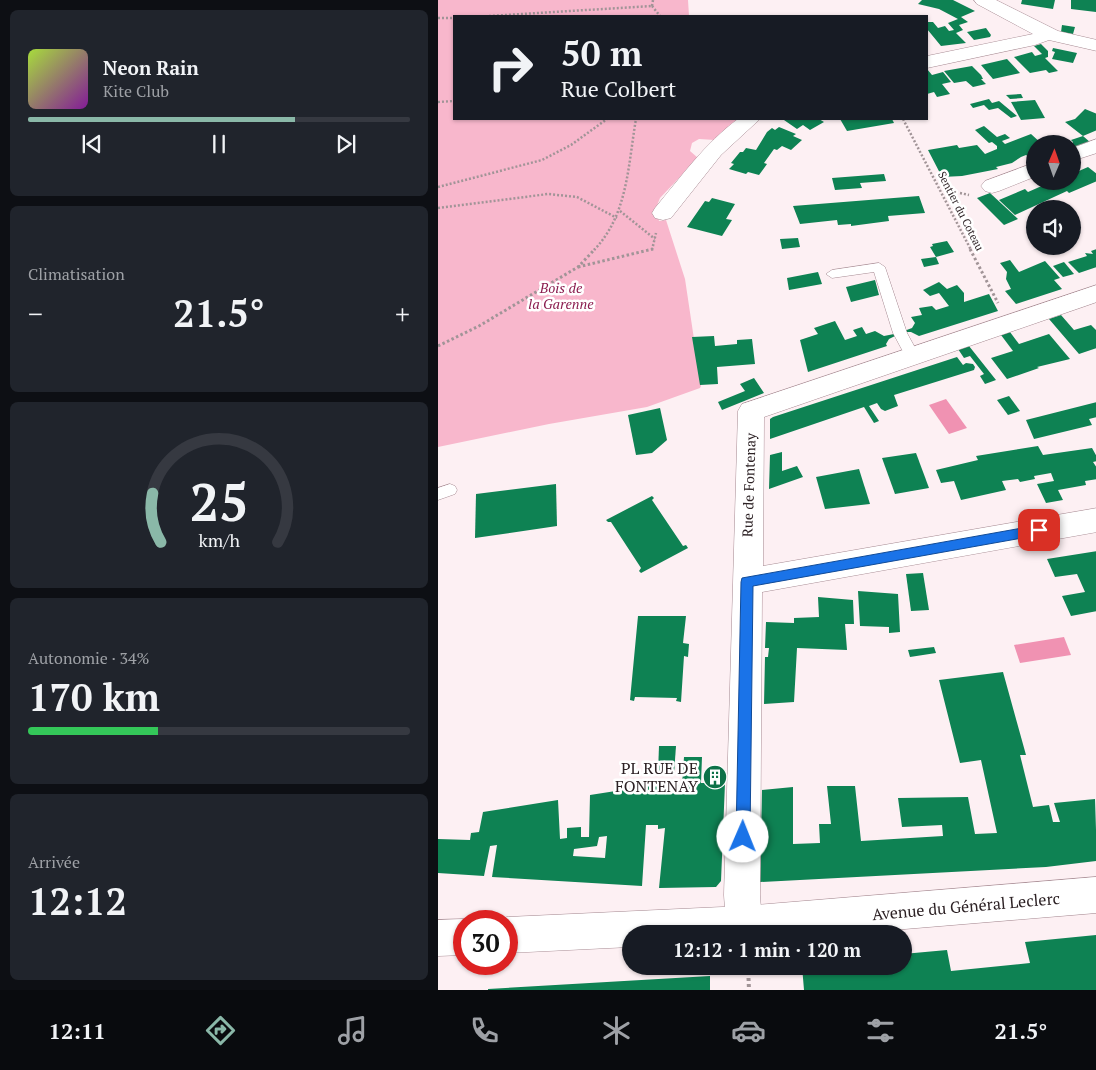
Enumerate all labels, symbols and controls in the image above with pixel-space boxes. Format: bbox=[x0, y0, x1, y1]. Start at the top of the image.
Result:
text: 50 m bbox=[561, 30, 642, 76]
icon: right bbox=[478, 35, 543, 100]
text: Neon Rain bbox=[103, 55, 199, 80]
text: Rue Colbert bbox=[561, 74, 676, 103]
text: Kite Club bbox=[103, 80, 169, 102]
icon: previous bbox=[78, 130, 106, 158]
icon: pause bbox=[205, 130, 233, 158]
icon: next bbox=[332, 130, 360, 158]
north arrow bbox=[1026, 135, 1080, 190]
map controls bbox=[1026, 135, 1081, 255]
street label: Sentier du Coteau bbox=[935, 169, 987, 254]
button: sound bbox=[1026, 200, 1081, 255]
text: Climatisation bbox=[28, 263, 125, 285]
park label: Bois de la Garenne bbox=[528, 278, 594, 313]
text: 21.5° bbox=[173, 288, 265, 338]
text: − bbox=[28, 295, 43, 332]
text: + bbox=[395, 295, 410, 332]
street label: Rue de Fontenay bbox=[737, 432, 760, 537]
text: 25 bbox=[190, 467, 248, 536]
pin bbox=[1018, 509, 1060, 551]
icon: arrive bbox=[1025, 516, 1053, 544]
text: km/h bbox=[198, 528, 240, 552]
text: Autonomie · 34% bbox=[28, 647, 150, 669]
text: 170 km bbox=[28, 672, 160, 722]
place label: PL RUE DE FONTENAY bbox=[615, 757, 699, 797]
building icon: PL RUE DE FONTENAY bbox=[702, 764, 728, 790]
position arrow bbox=[716, 810, 768, 862]
text: Arrivée bbox=[28, 851, 80, 873]
text: 12:12 bbox=[28, 876, 127, 926]
street label: Avenue du Général Leclerc bbox=[871, 887, 1061, 925]
speed limit sign: 30 bbox=[453, 910, 518, 975]
text: 12:12 · 1 min · 120 m bbox=[673, 937, 861, 962]
icon: directions bbox=[203, 1013, 238, 1048]
icon: music bbox=[335, 1013, 370, 1048]
icon: phone bbox=[467, 1013, 502, 1048]
icon: climate bbox=[599, 1013, 634, 1048]
icon: car bbox=[731, 1013, 766, 1048]
icon: filters bbox=[863, 1013, 898, 1048]
text: 12:11 bbox=[48, 1016, 106, 1045]
text: 21.5° bbox=[995, 1016, 1047, 1045]

